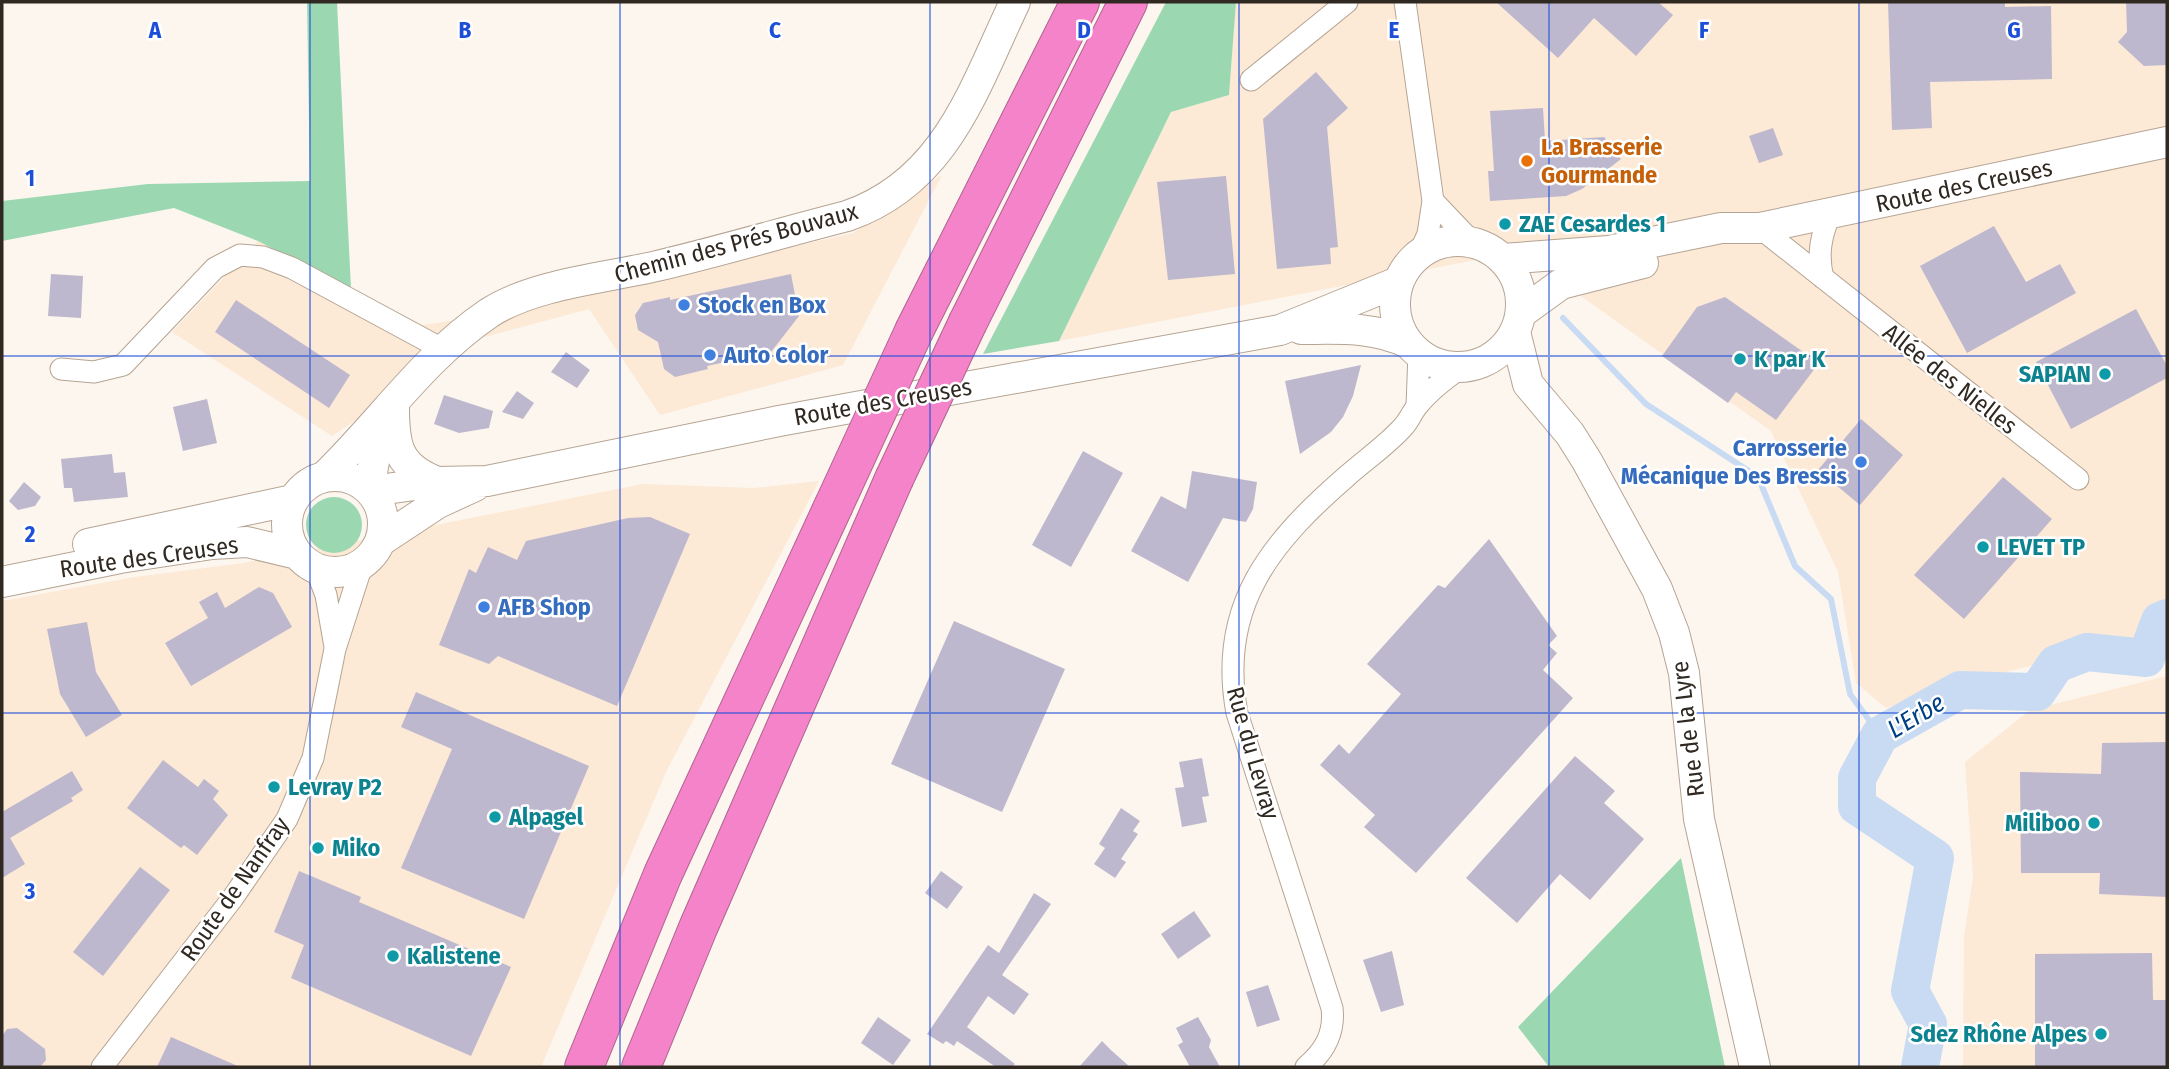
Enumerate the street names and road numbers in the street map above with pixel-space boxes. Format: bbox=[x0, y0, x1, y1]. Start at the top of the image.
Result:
street label: Route des Creuses bbox=[1873, 154, 2055, 218]
street label: Chemin des Prés Bouvaux bbox=[611, 197, 861, 289]
street label: Allée des Nielles bbox=[1877, 318, 2023, 440]
street label: Route des Creuses bbox=[792, 373, 974, 431]
street label: Route des Creuses bbox=[58, 531, 240, 583]
street label: Rue de la Lyre bbox=[1666, 660, 1710, 798]
street label: Rue du Levray bbox=[1221, 684, 1285, 823]
street label: Route de Nanfray bbox=[175, 811, 295, 966]

